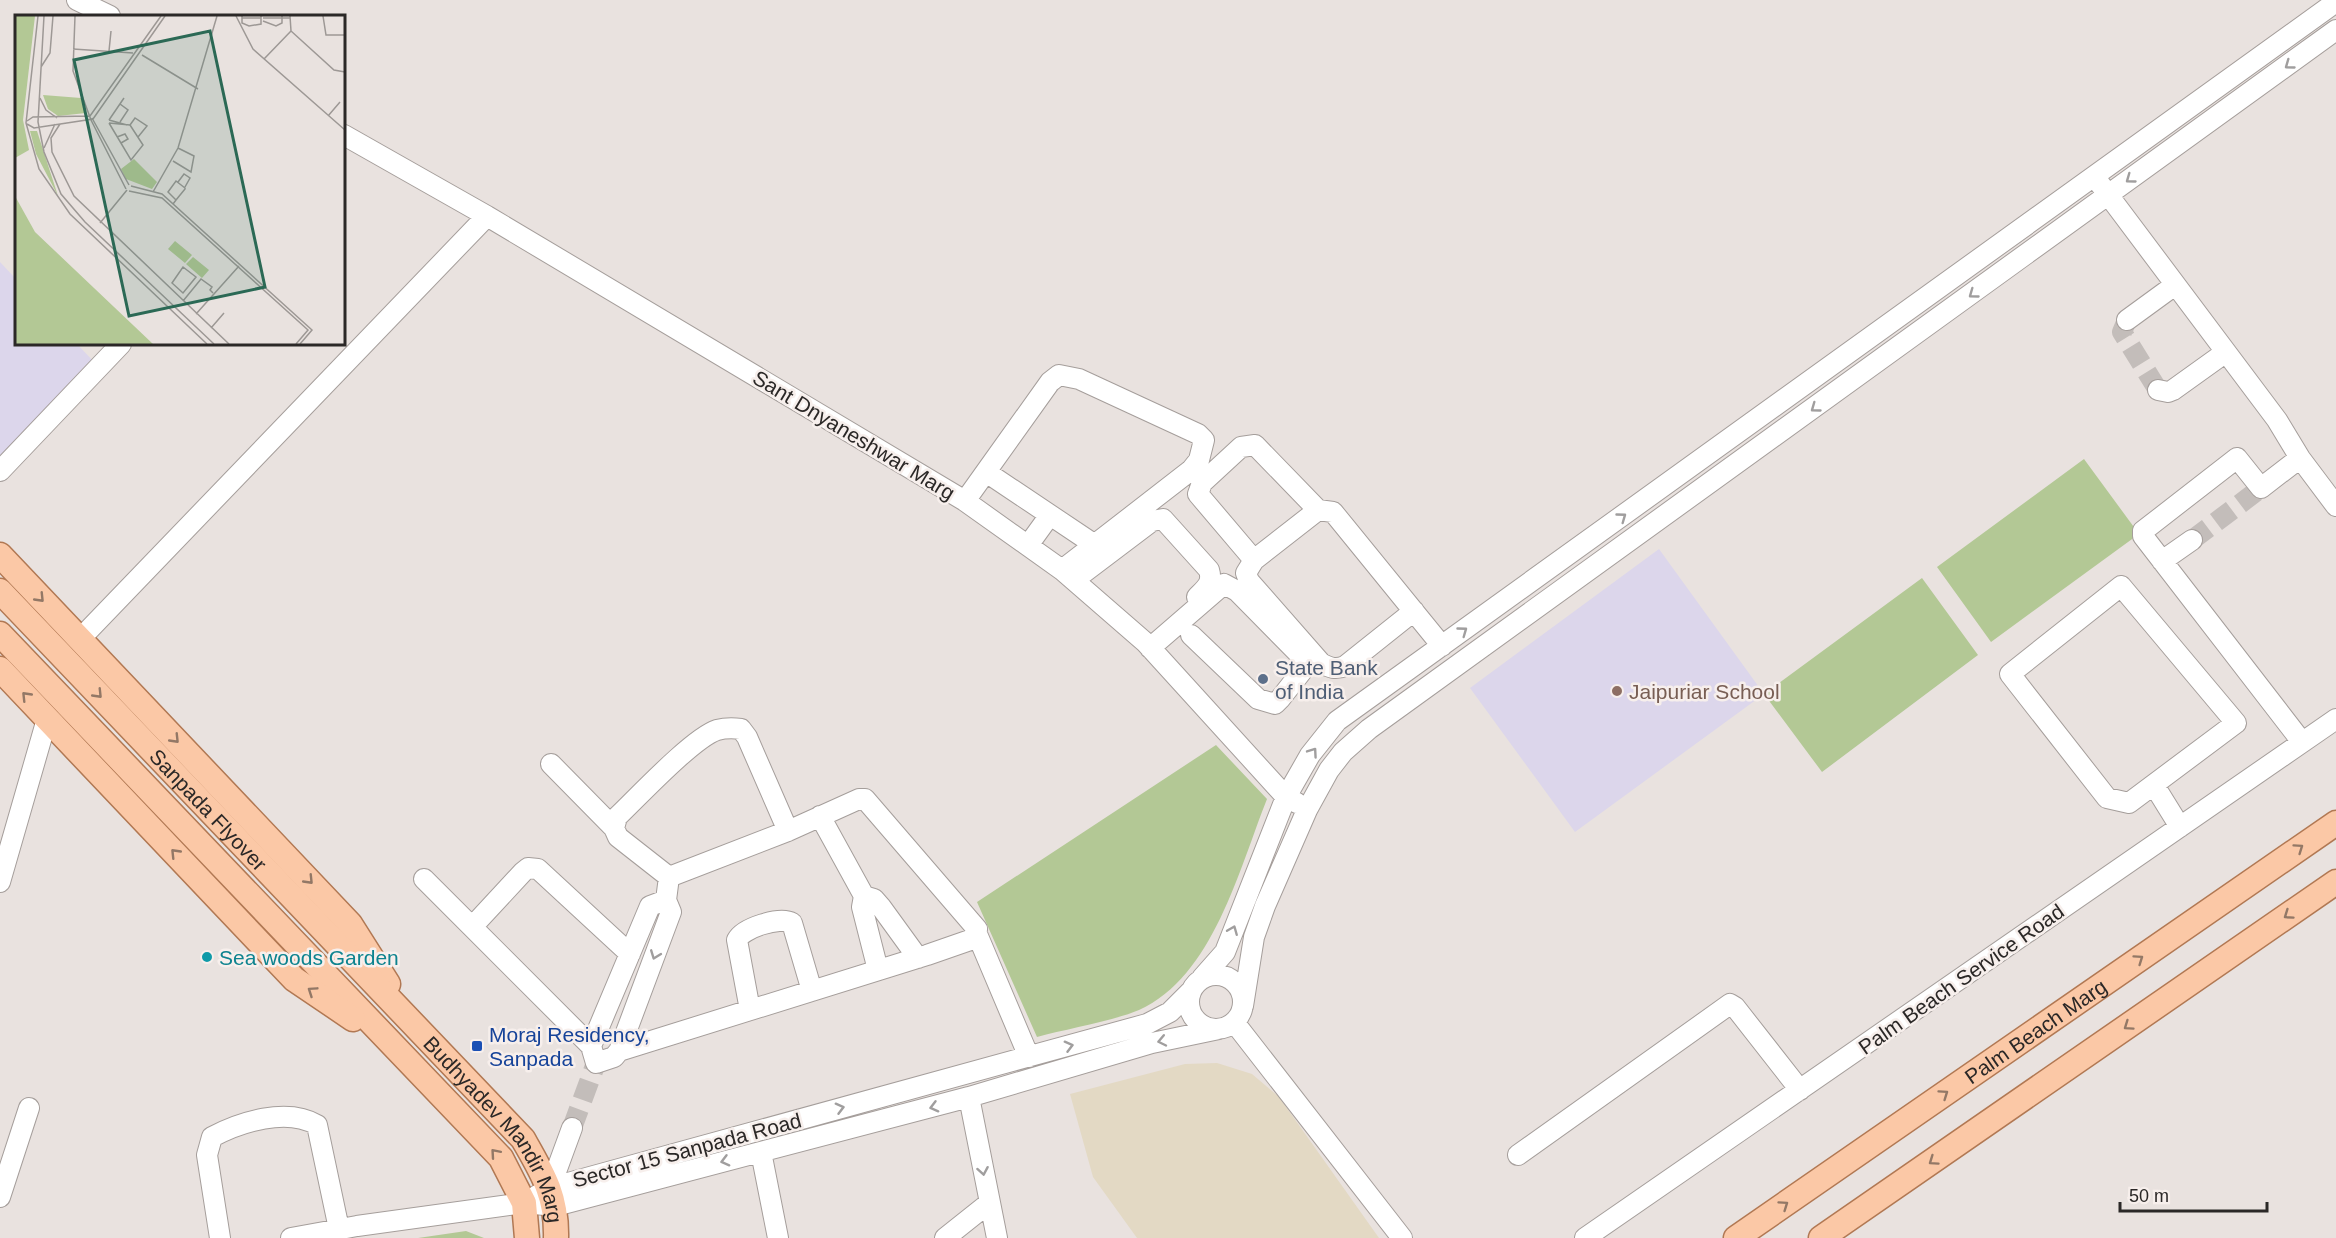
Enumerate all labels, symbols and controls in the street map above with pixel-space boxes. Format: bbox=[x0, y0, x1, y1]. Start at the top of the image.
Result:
inset map bbox=[15, 15, 345, 345]
one-way arrow bbox=[2284, 58, 2295, 69]
one-way arrow bbox=[2126, 172, 2137, 183]
one-way arrow bbox=[1968, 286, 1979, 297]
street label: Sant Dnyaneshwar Marg bbox=[749, 366, 959, 504]
one-way arrow bbox=[1810, 400, 1821, 411]
one-way arrow bbox=[1615, 513, 1626, 524]
one-way arrow bbox=[33, 590, 44, 601]
one-way arrow bbox=[1457, 627, 1468, 638]
place label: State Bank of India bbox=[1275, 656, 1378, 703]
marker: State Bank of India bbox=[1256, 672, 1270, 686]
place label: Jaipuriar School bbox=[1629, 680, 1780, 703]
marker: Jaipuriar School bbox=[1610, 684, 1624, 698]
one-way arrow bbox=[91, 688, 102, 698]
one-way arrow bbox=[22, 693, 33, 703]
one-way arrow bbox=[167, 732, 178, 743]
street label: Sanpada Flyover bbox=[145, 744, 272, 875]
one-way arrow bbox=[1306, 748, 1317, 759]
one-way arrow bbox=[2293, 844, 2304, 855]
one-way arrow bbox=[171, 849, 182, 860]
one-way arrow bbox=[302, 874, 313, 884]
street label: Palm Beach Service Road bbox=[1854, 899, 2068, 1059]
one-way arrow bbox=[2284, 908, 2295, 919]
one-way arrow bbox=[1226, 925, 1239, 936]
place label: Sea woods Garden bbox=[219, 946, 399, 969]
one-way arrow bbox=[650, 948, 662, 959]
marker: Sea woods Garden bbox=[200, 950, 214, 964]
one-way arrow bbox=[2132, 955, 2143, 966]
street label: Palm Beach Marg bbox=[1960, 974, 2111, 1088]
one-way arrow bbox=[307, 987, 318, 998]
one-way arrow bbox=[2123, 1019, 2134, 1030]
place label: Moraj Residency, Sanpada bbox=[489, 1023, 650, 1070]
street label: Budhyadev Mandir Marg bbox=[419, 1031, 567, 1224]
one-way arrow bbox=[1157, 1034, 1167, 1047]
marker: Moraj Residency, Sanpada bbox=[470, 1039, 484, 1053]
one-way arrow bbox=[1063, 1041, 1074, 1053]
one-way arrow bbox=[1937, 1090, 1948, 1101]
one-way arrow bbox=[929, 1099, 939, 1112]
one-way arrow bbox=[835, 1103, 845, 1116]
street label: Sector 15 Sanpada Road bbox=[570, 1108, 804, 1192]
one-way arrow bbox=[491, 1149, 502, 1160]
one-way arrow bbox=[720, 1154, 730, 1167]
one-way arrow bbox=[1928, 1154, 1939, 1165]
one-way arrow bbox=[977, 1166, 989, 1175]
scale bar bbox=[2120, 1175, 2267, 1213]
text: 50 m bbox=[2129, 1186, 2169, 1206]
one-way arrow bbox=[1777, 1201, 1788, 1212]

